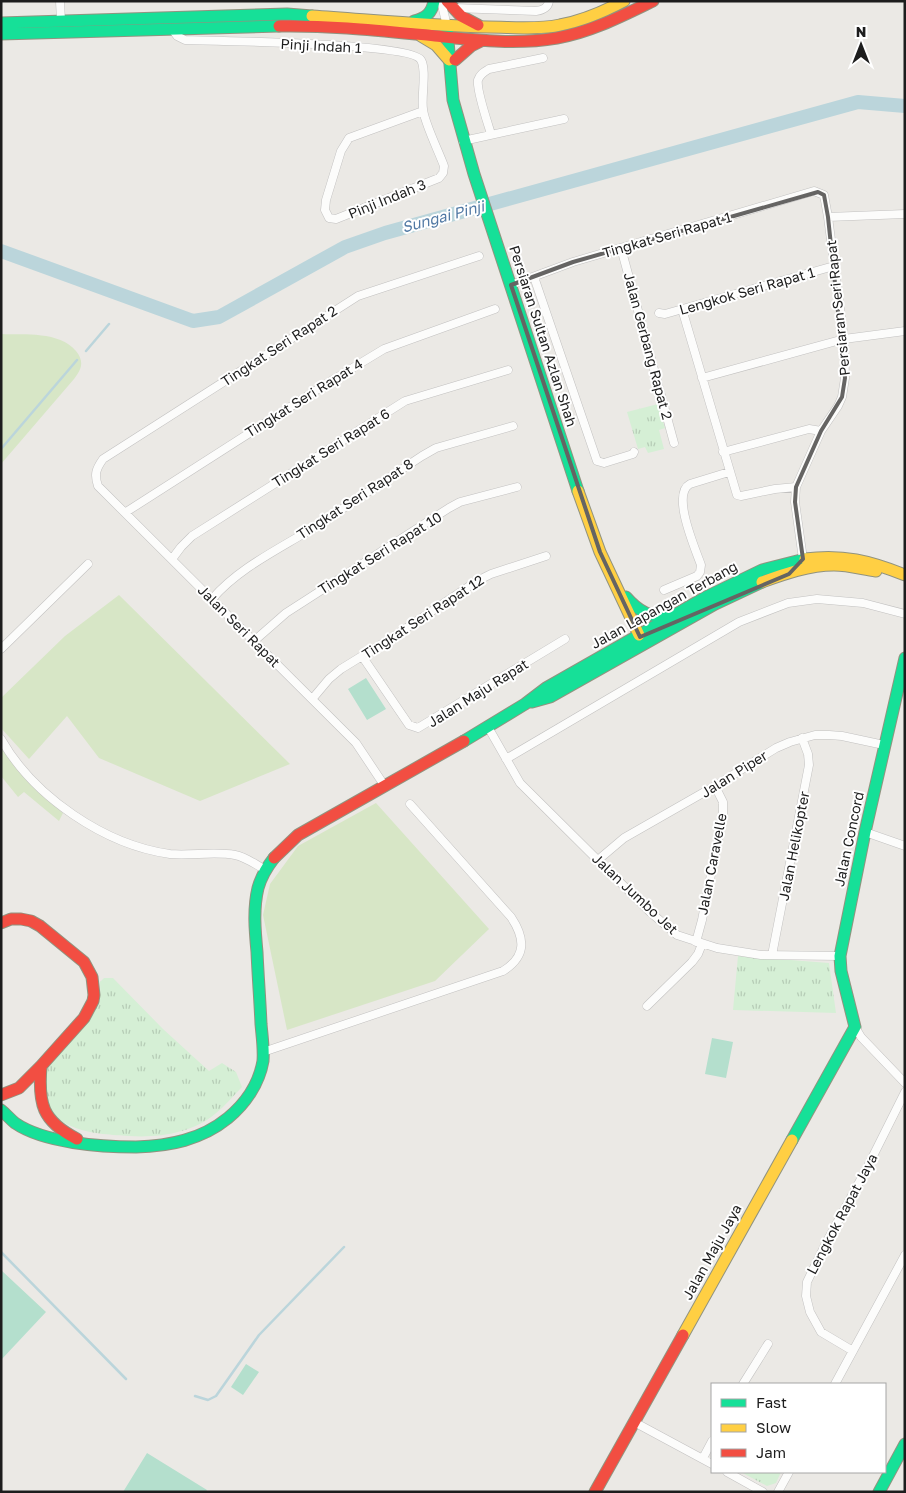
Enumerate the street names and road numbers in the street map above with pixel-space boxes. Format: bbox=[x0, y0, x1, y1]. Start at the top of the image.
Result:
street label: Pinji Indah 1 bbox=[280, 35, 362, 56]
street label: Pinji Indah 3 bbox=[345, 175, 428, 222]
street label: Tingkat Seri Rapat 1 bbox=[600, 208, 734, 261]
street label: Persiaran Seri Rapat bbox=[822, 239, 853, 377]
street label: Persiaran Sultan Azlan Shah bbox=[506, 243, 581, 429]
street label: Lengkok Seri Rapat 1 bbox=[677, 263, 817, 318]
street label: Jalan Gerbang Rapat 2 bbox=[621, 270, 676, 421]
street label: Tingkat Seri Rapat 2 bbox=[217, 302, 340, 389]
street label: Tingkat Seri Rapat 4 bbox=[242, 354, 366, 441]
street label: Tingkat Seri Rapat 6 bbox=[269, 405, 393, 491]
street label: Tingkat Seri Rapat 8 bbox=[293, 455, 416, 543]
street label: Tingkat Seri Rapat 10 bbox=[315, 508, 445, 597]
street label: Jalan Lapangan Terbang bbox=[588, 557, 740, 652]
street label: Tingkat Seri Rapat 12 bbox=[359, 571, 487, 662]
street label: Jalan Seri Rapat bbox=[195, 581, 284, 670]
street label: Jalan Maju Rapat bbox=[424, 655, 531, 730]
street label: Jalan Piper bbox=[697, 746, 771, 801]
street label: Jalan Helikopter bbox=[775, 789, 813, 902]
street label: Jalan Concord bbox=[830, 790, 867, 888]
street label: Jalan Caravelle bbox=[693, 812, 730, 916]
street label: Jalan Jumbo Jet bbox=[589, 850, 682, 938]
street label: Lengkok Rapat Jaya bbox=[803, 1151, 881, 1277]
street label: Jalan Maju Jaya bbox=[678, 1201, 745, 1302]

